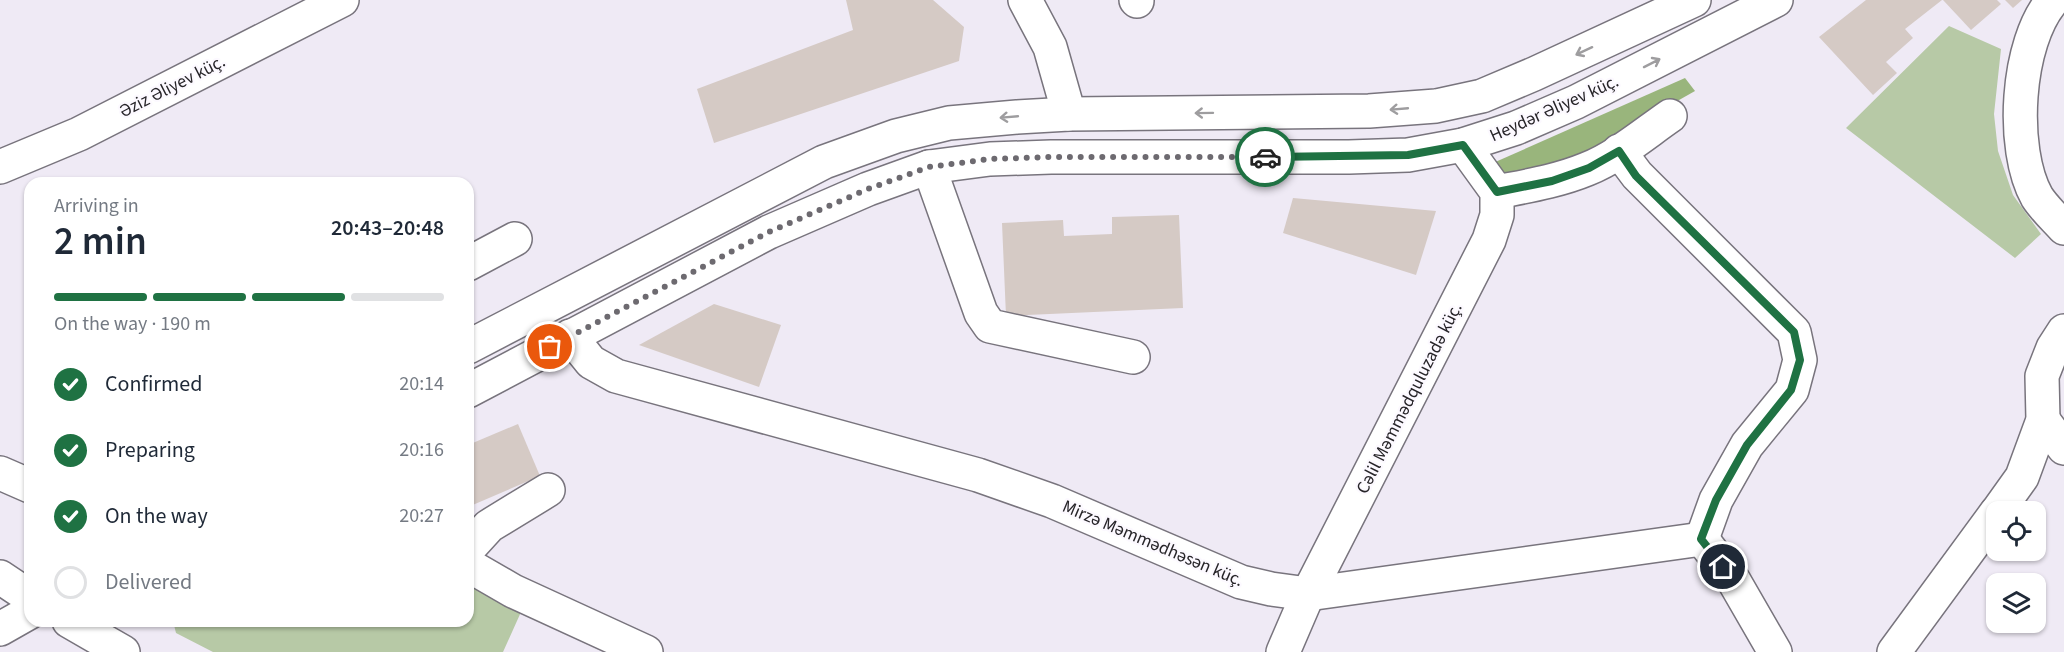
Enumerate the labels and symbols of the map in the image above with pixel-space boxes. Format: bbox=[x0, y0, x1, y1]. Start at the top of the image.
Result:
one-way arrow bbox=[1575, 46, 1593, 58]
street label: Əziz Əliyev küç. bbox=[115, 49, 230, 124]
one-way arrow bbox=[1643, 57, 1661, 68]
street label: Heydər Əliyev küç. bbox=[1486, 69, 1623, 148]
one-way arrow bbox=[1390, 104, 1410, 115]
one-way arrow bbox=[1195, 107, 1215, 119]
one-way arrow bbox=[1000, 112, 1020, 123]
courier bbox=[1235, 127, 1295, 187]
street label: Cəlil Məmmədquluzadə küç. bbox=[1350, 298, 1469, 498]
pin bbox=[524, 321, 575, 372]
street label: Mirzə Məmmədhəsən küç. bbox=[1058, 494, 1247, 593]
pin bbox=[1697, 541, 1748, 592]

